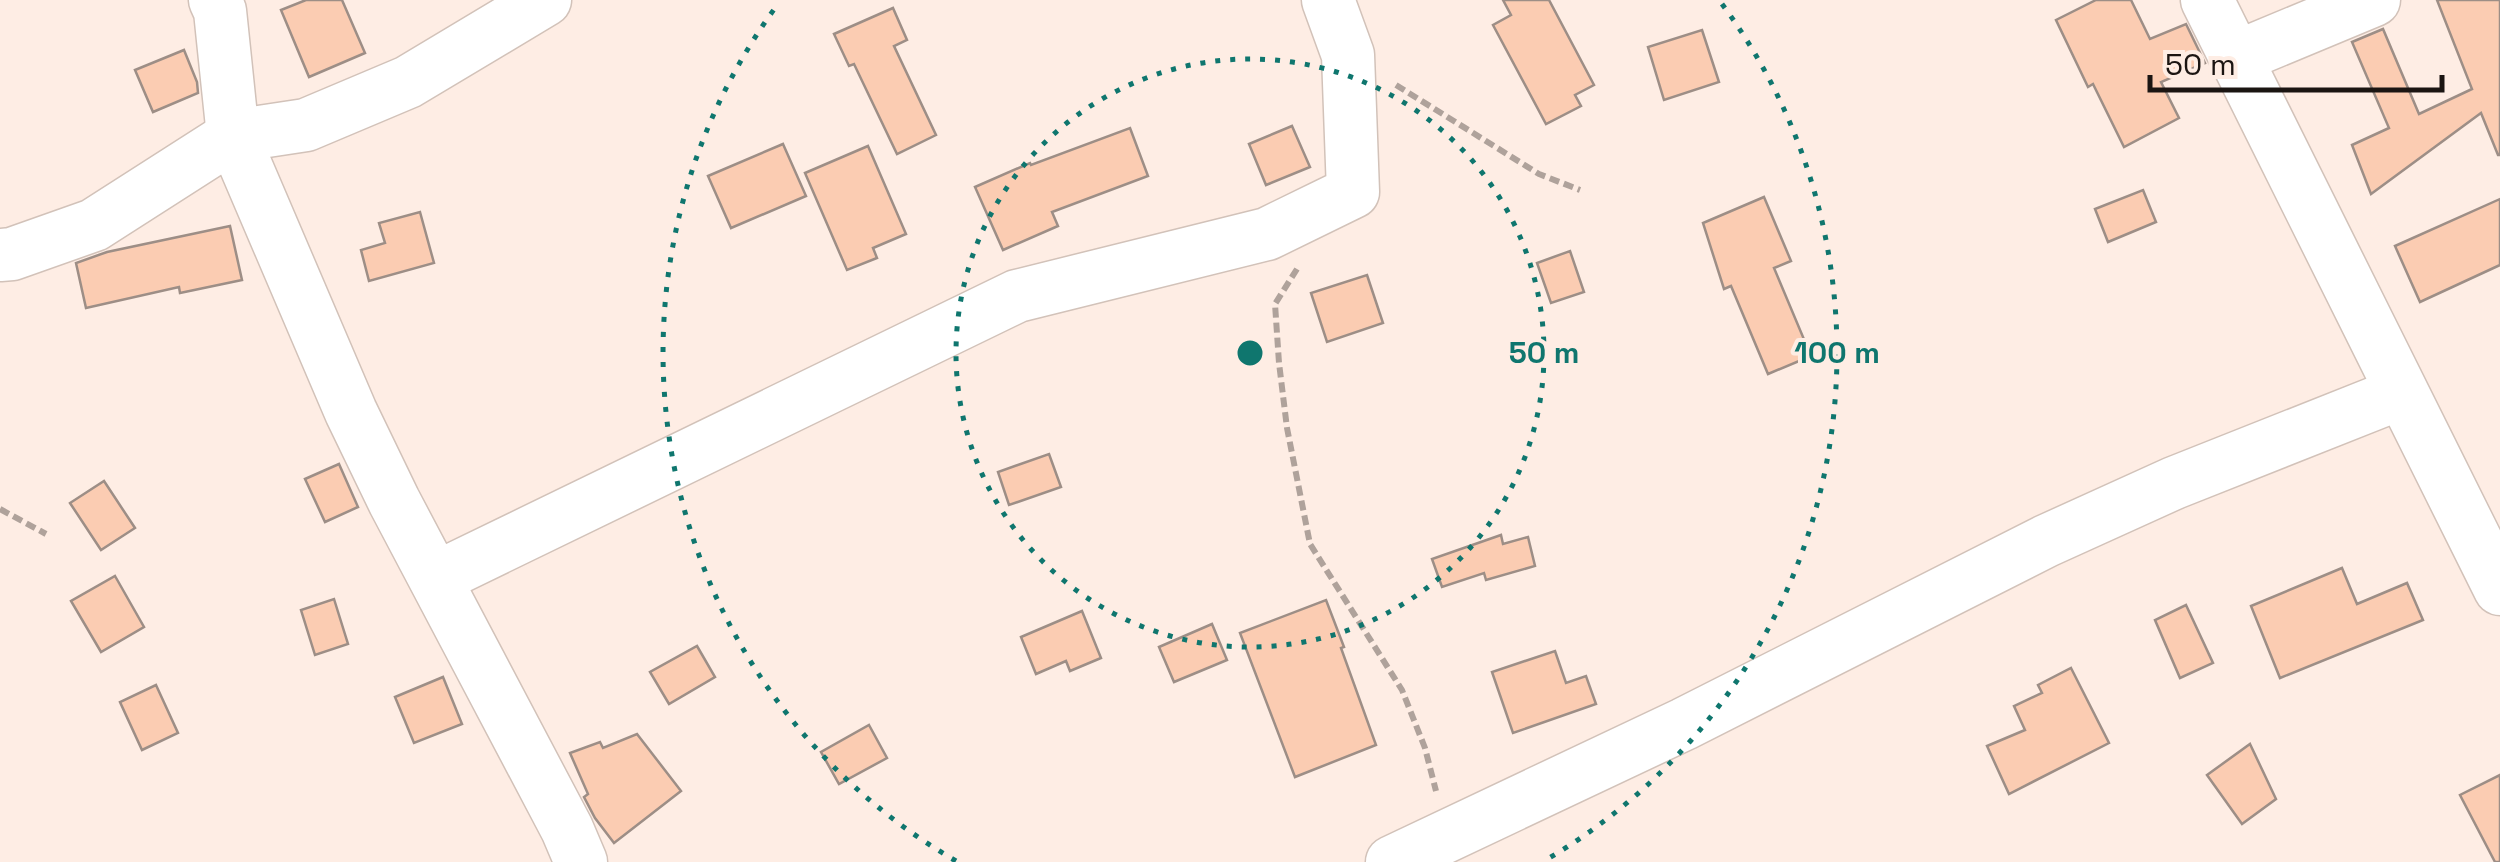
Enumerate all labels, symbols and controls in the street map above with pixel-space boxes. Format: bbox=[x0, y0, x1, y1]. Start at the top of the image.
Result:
scale bar bbox=[2150, 30, 2442, 92]
text: 50 m bbox=[2165, 45, 2236, 84]
text: 50 m bbox=[1509, 333, 1579, 372]
text: 100 m bbox=[1794, 333, 1880, 372]
centre of rings bbox=[1232, 335, 1268, 371]

